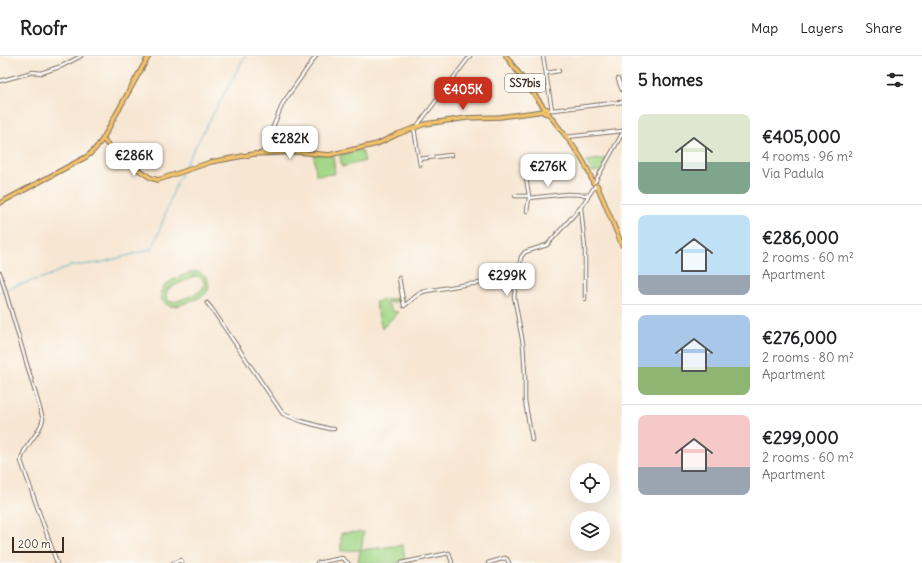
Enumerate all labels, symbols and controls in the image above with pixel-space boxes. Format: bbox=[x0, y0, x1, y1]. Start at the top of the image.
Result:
text: Roofr bbox=[20, 16, 67, 40]
text: Map bbox=[751, 19, 778, 37]
text: Layers bbox=[800, 19, 843, 37]
text: Share bbox=[865, 19, 902, 37]
text: 5 homes bbox=[638, 69, 703, 91]
icon: filters bbox=[884, 69, 906, 91]
road number: SS7bis bbox=[505, 74, 545, 92]
pin: €405K bbox=[435, 77, 491, 111]
text: €405K bbox=[443, 81, 483, 98]
pin: €282K bbox=[262, 126, 318, 160]
text: €405,000 bbox=[762, 126, 841, 148]
text: €282K bbox=[271, 130, 309, 147]
icon: home bbox=[670, 130, 718, 178]
pin: €286K bbox=[106, 143, 162, 177]
text: €286K bbox=[115, 147, 153, 164]
text: 4 rooms · 96 m² bbox=[762, 148, 853, 165]
pin: €276K bbox=[520, 154, 576, 188]
text: €276K bbox=[529, 158, 567, 175]
text: Via Padula bbox=[762, 165, 824, 182]
text: €286,000 bbox=[762, 227, 839, 249]
icon: home bbox=[670, 231, 718, 279]
text: 2 rooms · 60 m² bbox=[762, 249, 854, 266]
pin: €299K bbox=[479, 263, 535, 297]
text: Apartment bbox=[762, 266, 825, 283]
text: €299K bbox=[488, 267, 526, 284]
text: €276,000 bbox=[762, 327, 837, 349]
icon: home bbox=[670, 331, 718, 379]
text: 2 rooms · 80 m² bbox=[762, 349, 854, 366]
text: Apartment bbox=[762, 366, 825, 383]
text: €299,000 bbox=[762, 427, 839, 449]
icon: home bbox=[670, 431, 718, 479]
text: 2 rooms · 60 m² bbox=[762, 449, 854, 466]
map controls bbox=[570, 463, 610, 551]
button: locate bbox=[570, 463, 610, 503]
text: Apartment bbox=[762, 466, 825, 483]
button: layers bbox=[570, 511, 610, 551]
scale bar bbox=[12, 535, 64, 554]
text: 200 m bbox=[18, 537, 51, 551]

